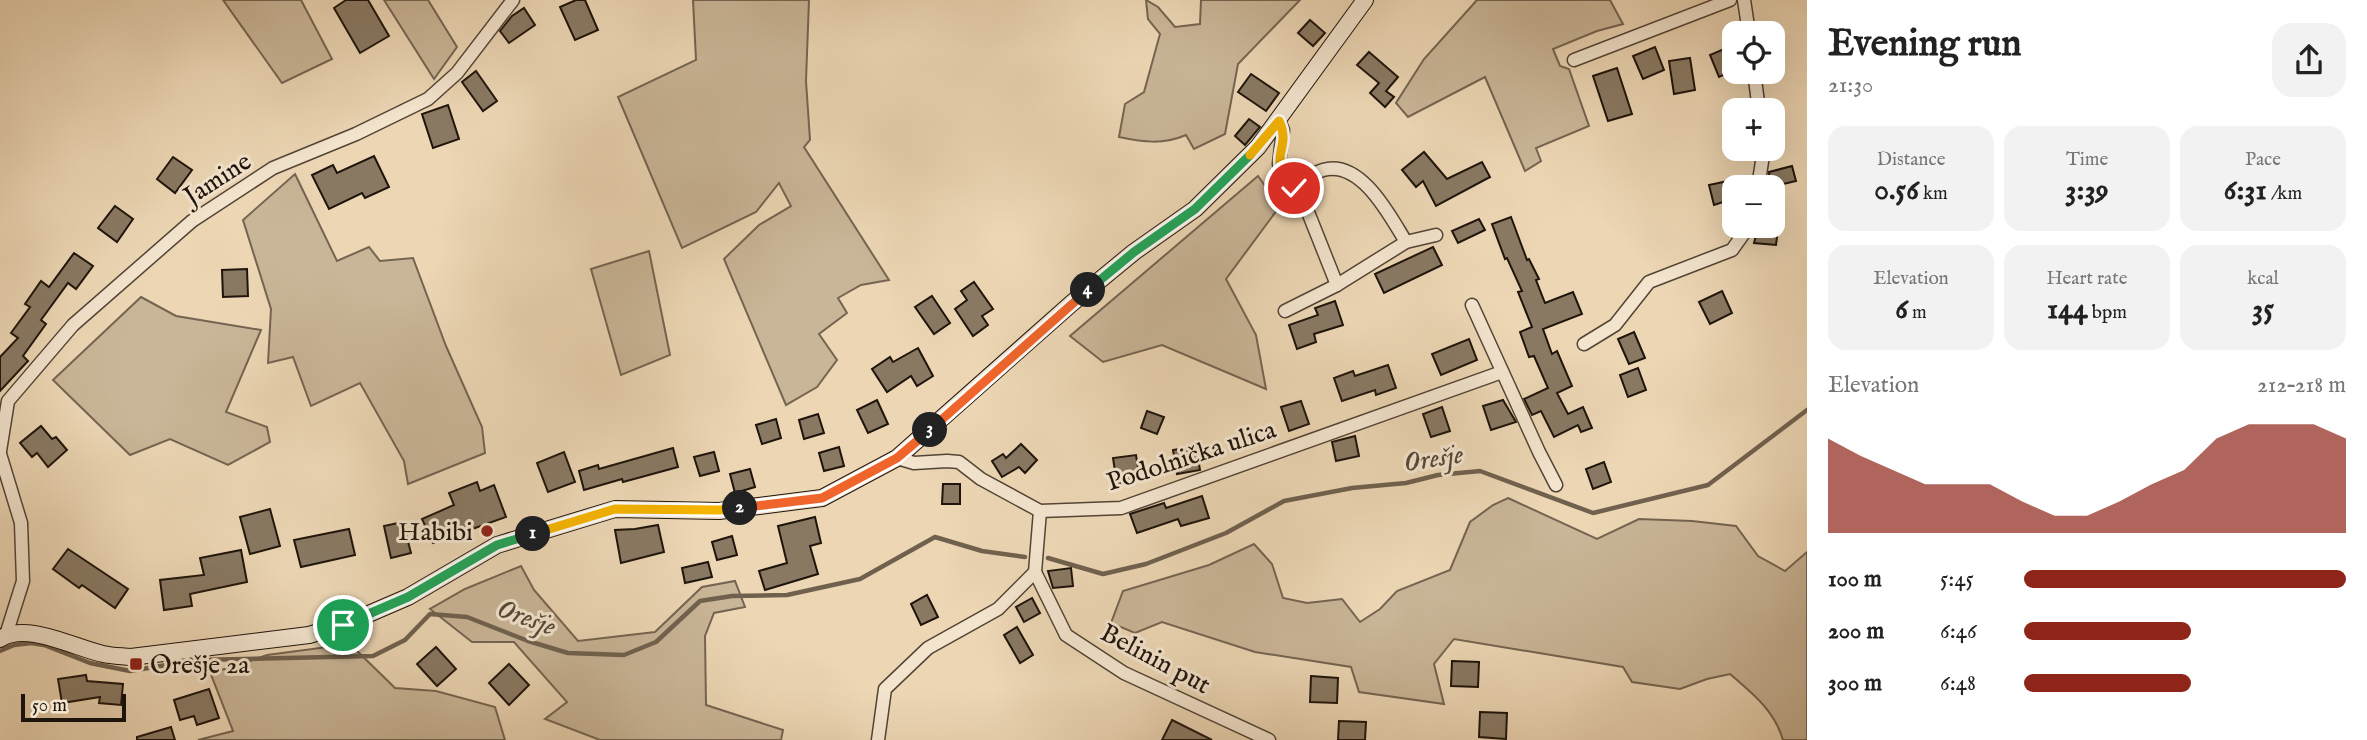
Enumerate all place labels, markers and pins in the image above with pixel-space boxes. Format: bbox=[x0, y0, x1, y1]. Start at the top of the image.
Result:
pin bbox=[1264, 158, 1324, 218]
pin: 4 bbox=[1070, 272, 1106, 308]
pin: 3 bbox=[912, 412, 948, 448]
pin: 2 bbox=[722, 490, 758, 526]
place label: Habibi bbox=[398, 516, 473, 549]
pin: 1 bbox=[516, 516, 550, 552]
marker: Habibi bbox=[479, 523, 495, 539]
pin bbox=[313, 595, 373, 655]
place label: Orešje 2a bbox=[150, 649, 250, 682]
marker: Orešje 2a bbox=[128, 656, 144, 672]

